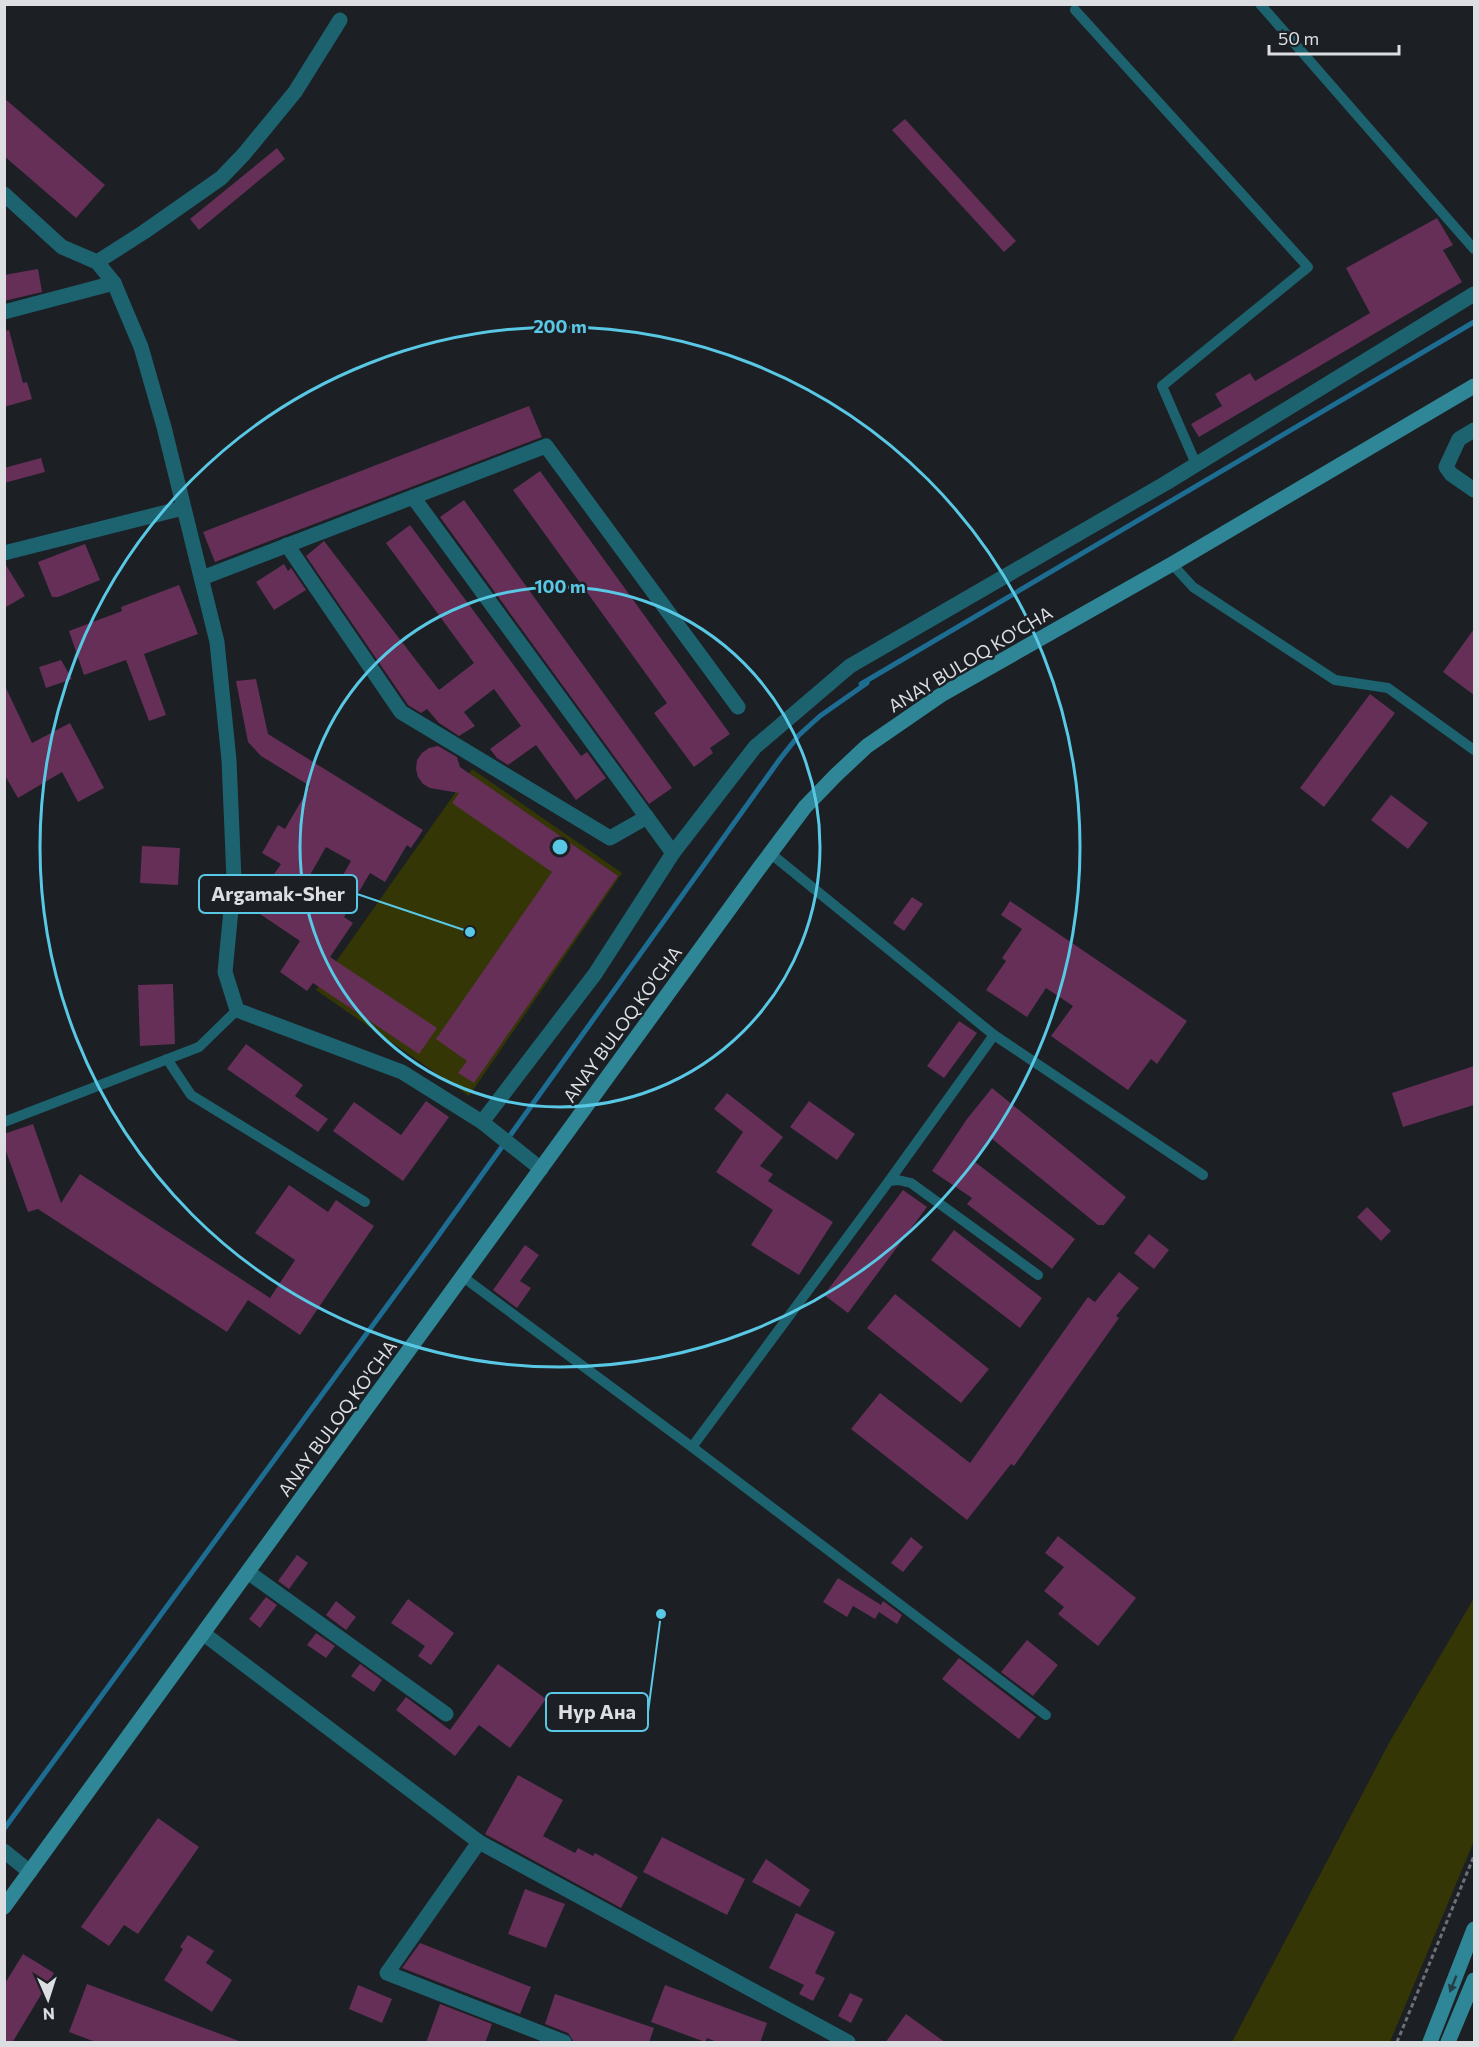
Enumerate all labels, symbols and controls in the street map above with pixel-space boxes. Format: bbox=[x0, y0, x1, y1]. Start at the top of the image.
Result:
scale bar bbox=[1269, 18, 1400, 56]
text: 50 m bbox=[1278, 27, 1319, 49]
text: 200 m bbox=[533, 315, 587, 337]
text: 100 m bbox=[534, 575, 586, 597]
street label: ANAY BULOQ KO'CHA bbox=[884, 601, 1056, 717]
centre of rings bbox=[550, 837, 570, 857]
callout: Argamak-Sher bbox=[199, 875, 357, 913]
text: Argamak-Sher bbox=[211, 881, 345, 905]
street label: ANAY BULOQ KO'CHA bbox=[558, 942, 686, 1106]
street label: ANAY BULOQ KO'CHA bbox=[273, 1336, 401, 1500]
callout: Нур Ана bbox=[546, 1693, 648, 1731]
text: Нур Ана bbox=[558, 1699, 636, 1723]
north arrow bbox=[18, 1969, 78, 2029]
one-way arrow bbox=[1448, 1975, 1458, 1993]
text: N bbox=[42, 2005, 55, 2024]

